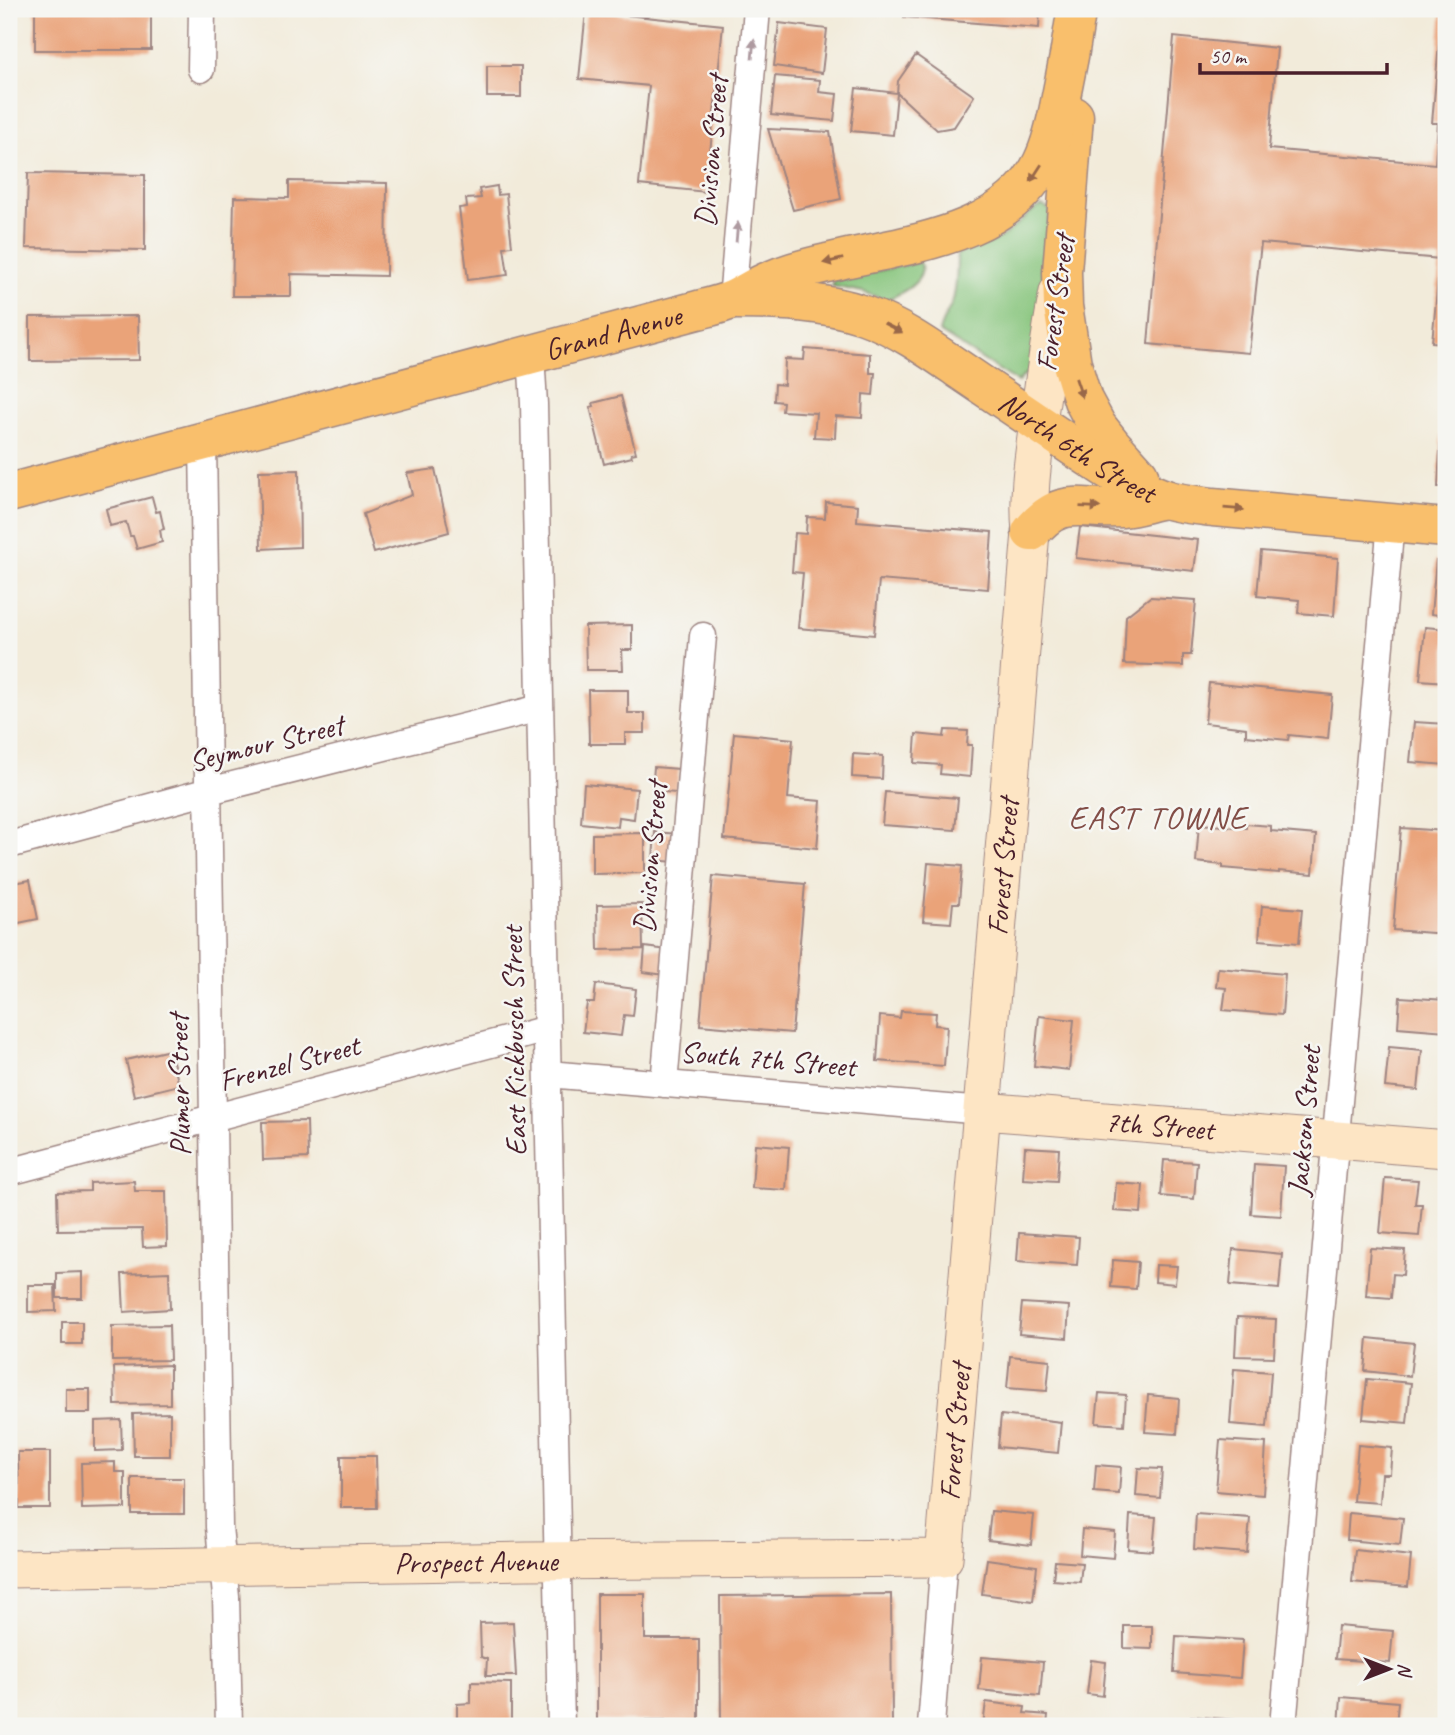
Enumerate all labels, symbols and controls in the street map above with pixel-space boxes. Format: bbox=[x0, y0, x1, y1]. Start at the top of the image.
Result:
scale bar bbox=[1200, 32, 1387, 76]
one-way arrow bbox=[748, 38, 759, 60]
text: 50 m bbox=[1210, 43, 1248, 69]
street label: Division Street bbox=[685, 70, 737, 228]
one-way arrow bbox=[1029, 164, 1043, 182]
one-way arrow bbox=[732, 221, 743, 243]
street label: Forest Street bbox=[1027, 229, 1084, 373]
one-way arrow bbox=[822, 256, 844, 267]
street label: Grand Avenue bbox=[541, 296, 688, 369]
one-way arrow bbox=[884, 322, 904, 334]
one-way arrow bbox=[1074, 378, 1085, 399]
street label: North 6th Street bbox=[991, 383, 1164, 513]
one-way arrow bbox=[1079, 501, 1101, 512]
one-way arrow bbox=[1223, 504, 1245, 515]
street label: Seymour Street bbox=[185, 705, 351, 780]
street label: Division Street bbox=[624, 776, 676, 934]
street label: Forest Street bbox=[978, 793, 1028, 936]
district label: EAST TOWNE bbox=[1068, 797, 1250, 838]
street label: East Kickbusch Street bbox=[493, 923, 535, 1156]
street label: Plumer Street bbox=[159, 1010, 199, 1156]
street label: Frenzel Street bbox=[215, 1025, 366, 1100]
street label: South 7th Street bbox=[679, 1032, 860, 1086]
street label: Jackson Street bbox=[1278, 1042, 1330, 1199]
street label: 7th Street bbox=[1103, 1102, 1218, 1149]
street label: Forest Street bbox=[930, 1358, 980, 1501]
street label: Prospect Avenue bbox=[394, 1542, 560, 1582]
north arrow bbox=[1354, 1634, 1424, 1704]
text: N bbox=[1393, 1663, 1417, 1678]

